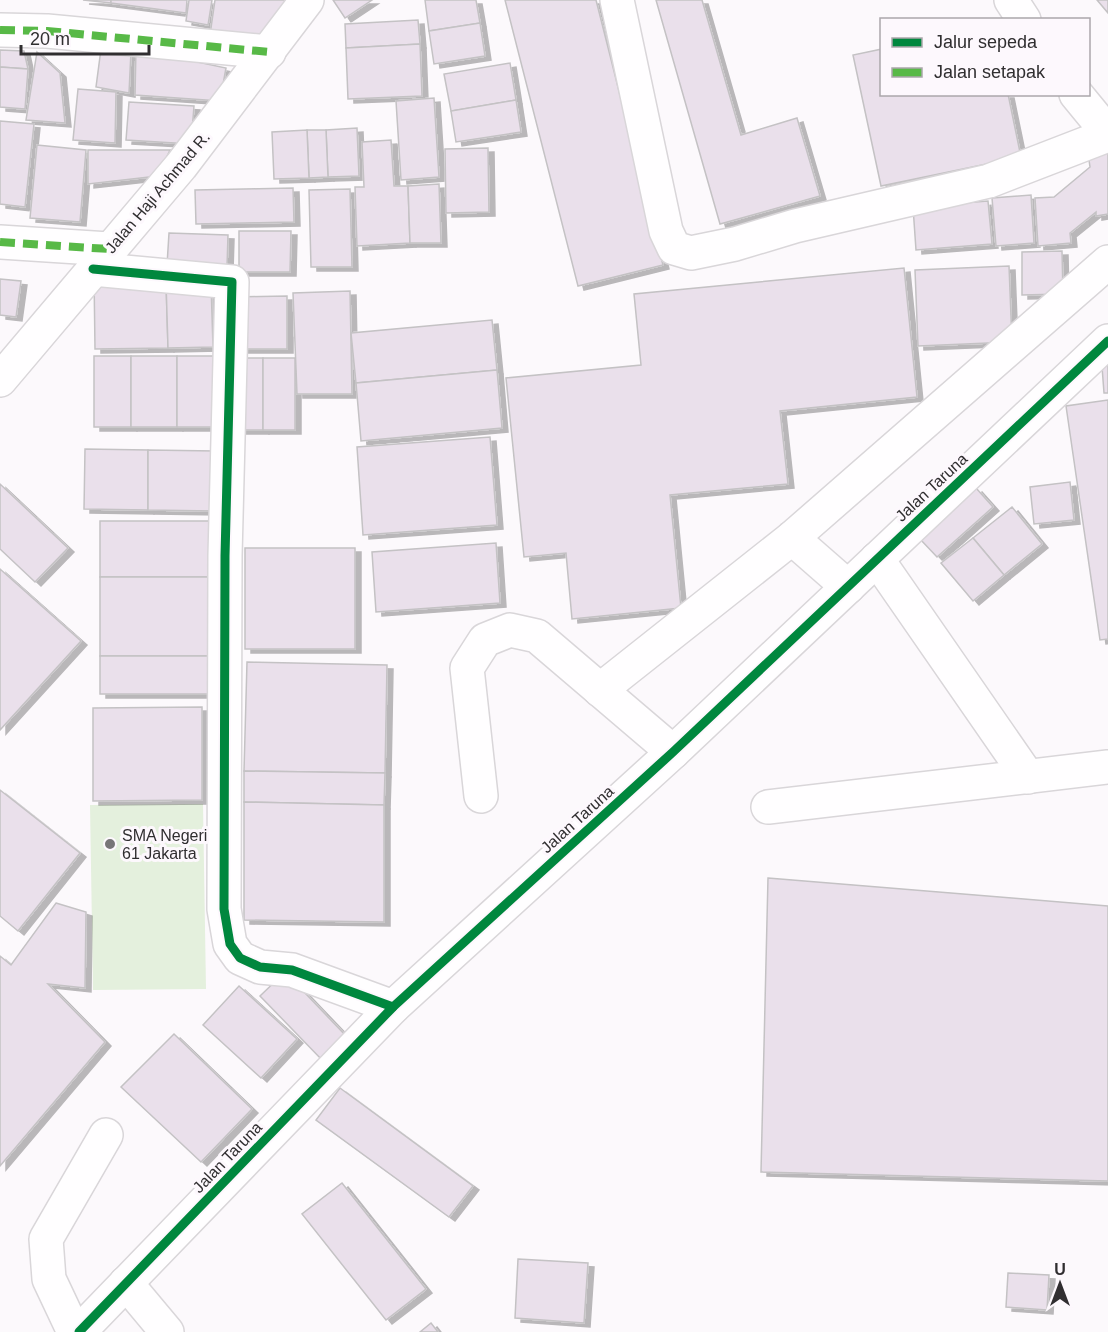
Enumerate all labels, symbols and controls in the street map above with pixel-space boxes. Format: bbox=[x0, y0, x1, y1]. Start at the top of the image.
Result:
scale bar bbox=[21, 18, 148, 56]
legend bbox=[880, 18, 1090, 96]
text: 20 m bbox=[30, 29, 70, 49]
text: Jalur sepeda bbox=[934, 32, 1038, 52]
text: Jalan setapak bbox=[934, 62, 1046, 82]
street label: Jalan Haji Achmad R. bbox=[102, 128, 213, 256]
street label: Jalan Taruna bbox=[892, 450, 971, 525]
street label: Jalan Taruna bbox=[538, 782, 617, 856]
place label: SMA Negeri 61 Jakarta bbox=[122, 827, 207, 862]
marker: SMA Negeri 61 Jakarta bbox=[103, 837, 117, 851]
street label: Jalan Taruna bbox=[190, 1119, 265, 1196]
north arrow bbox=[1030, 1254, 1090, 1314]
text: U bbox=[1054, 1261, 1066, 1278]

